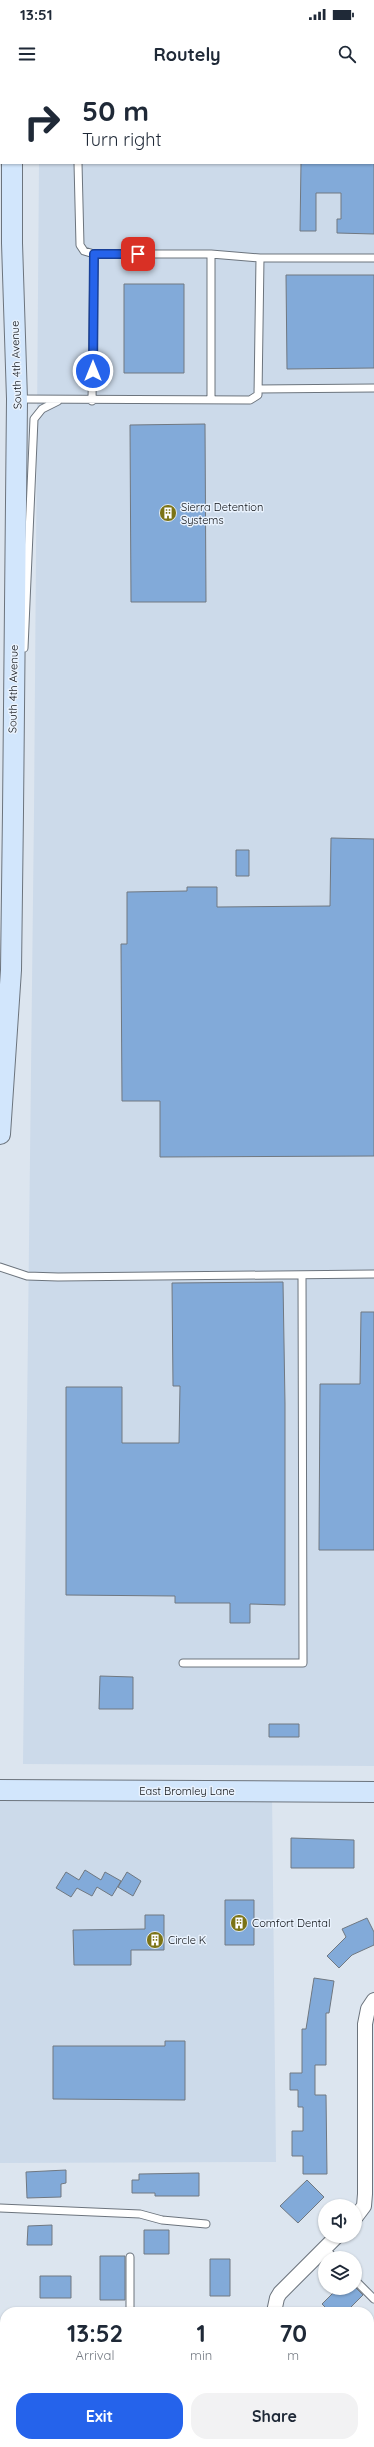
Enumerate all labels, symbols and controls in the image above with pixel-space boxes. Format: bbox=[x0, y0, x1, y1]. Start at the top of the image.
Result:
text: 13:51 bbox=[20, 5, 52, 24]
icon: menu bbox=[16, 43, 38, 65]
text: Routely bbox=[153, 43, 221, 66]
icon: search bbox=[336, 43, 358, 65]
text: 50 m bbox=[82, 93, 149, 128]
icon: right bbox=[16, 96, 68, 148]
text: Turn right bbox=[82, 128, 162, 151]
pin bbox=[121, 237, 155, 271]
icon: arrive bbox=[127, 243, 149, 265]
street label: South 4th Avenue bbox=[7, 321, 25, 409]
position arrow bbox=[72, 350, 114, 392]
place label: Sierra Detention Systems bbox=[181, 500, 263, 527]
building icon: Sierra Detention Systems bbox=[158, 503, 178, 523]
street label: South 4th Avenue bbox=[5, 645, 21, 733]
street label: East Bromley Lane bbox=[139, 1784, 235, 1798]
building icon: Comfort Dental bbox=[229, 1913, 249, 1933]
place label: Comfort Dental bbox=[252, 1916, 331, 1930]
building icon: Circle K bbox=[145, 1930, 165, 1950]
place label: Circle K bbox=[168, 1933, 206, 1947]
map controls bbox=[318, 2199, 362, 2295]
button: sound bbox=[318, 2199, 362, 2243]
button: layers bbox=[318, 2251, 362, 2295]
text: 13:52 bbox=[67, 2318, 123, 2348]
text: 1 bbox=[196, 2318, 206, 2348]
text: 70 bbox=[279, 2318, 307, 2348]
text: Arrival bbox=[76, 2347, 115, 2363]
text: min bbox=[190, 2347, 212, 2363]
text: m bbox=[287, 2347, 299, 2363]
button: Exit bbox=[16, 2393, 183, 2439]
button: Share bbox=[191, 2393, 358, 2439]

